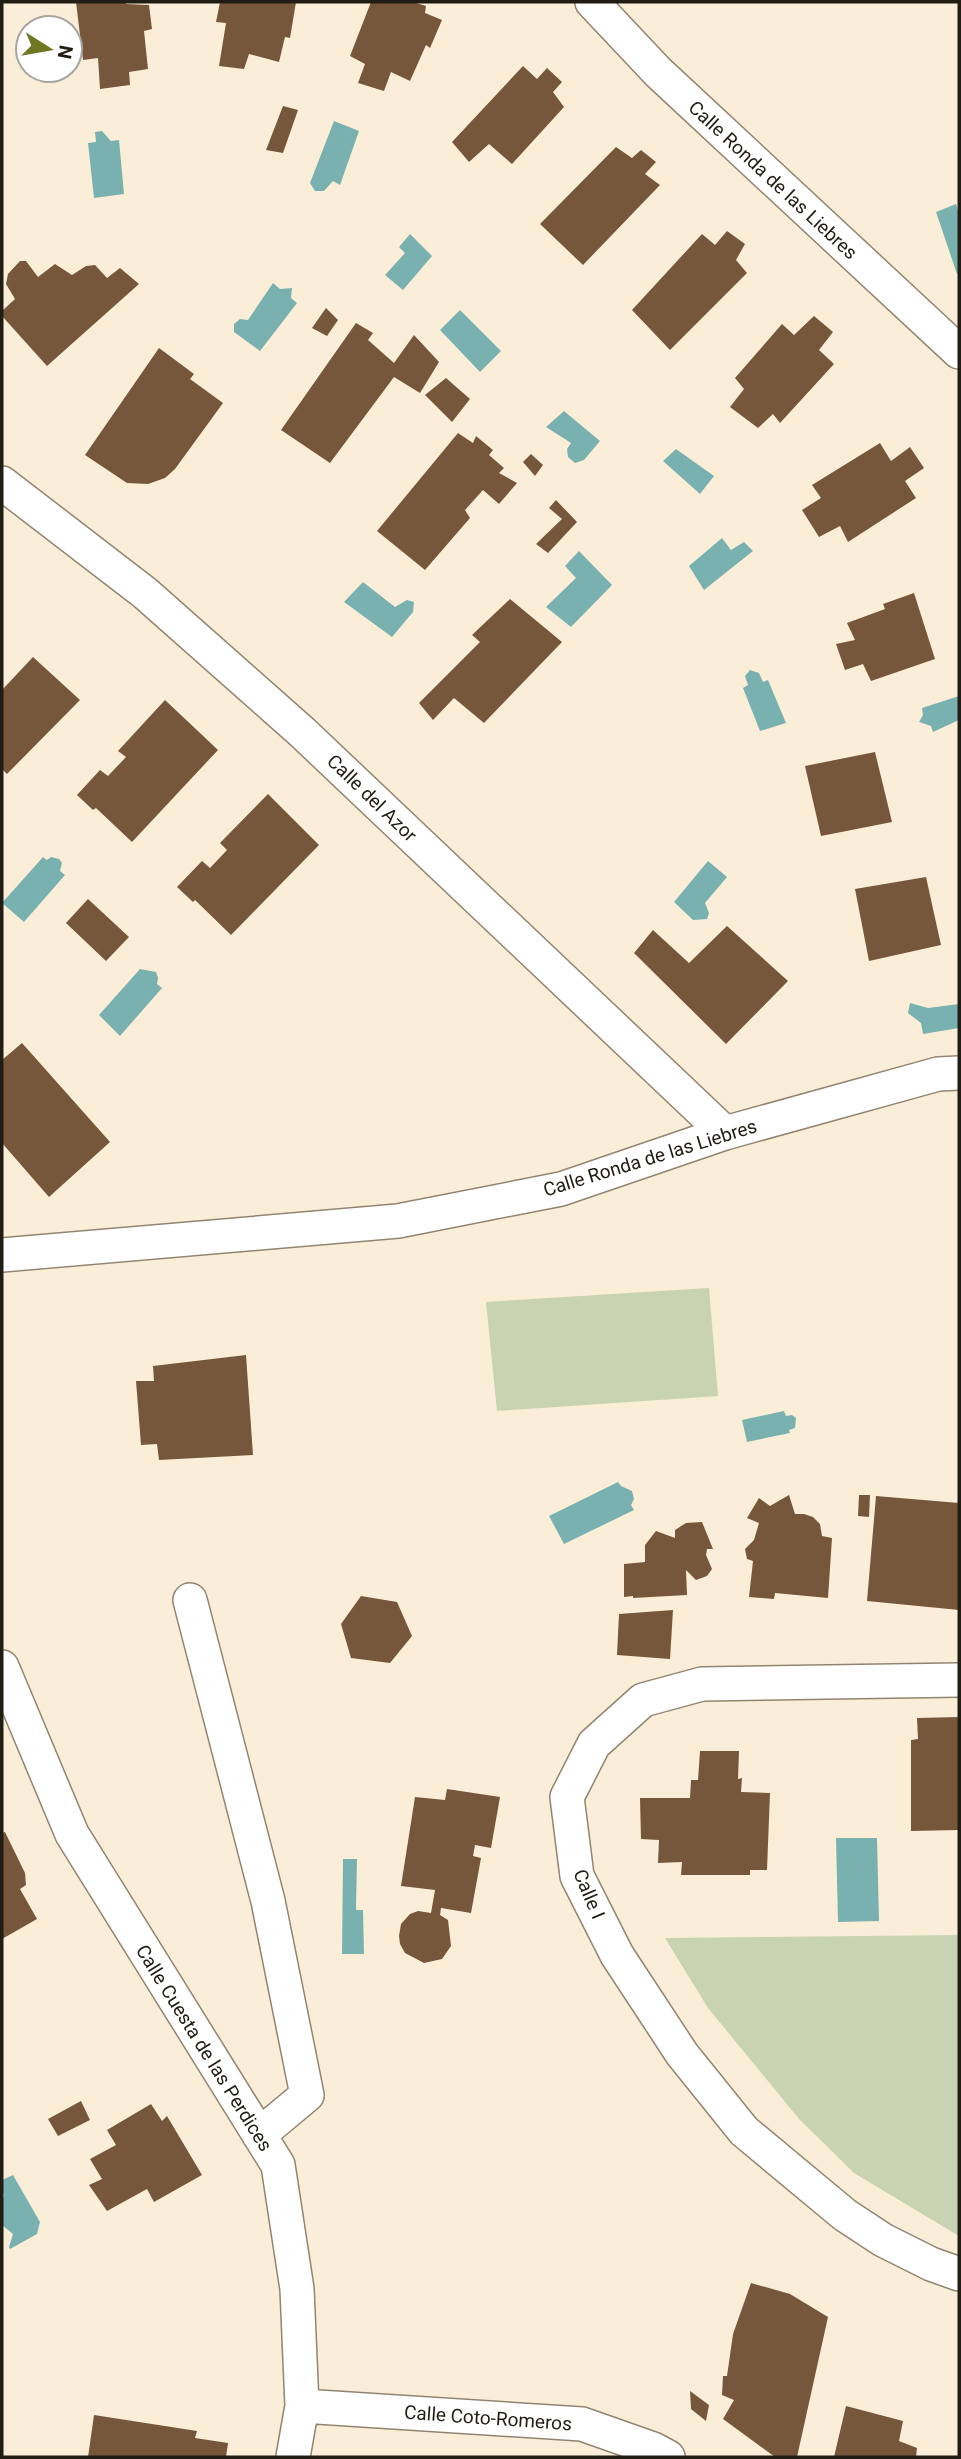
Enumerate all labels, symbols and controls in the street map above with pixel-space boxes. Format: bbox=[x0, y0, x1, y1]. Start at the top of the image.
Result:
north arrow bbox=[14, 14, 84, 84]
text: N bbox=[53, 43, 78, 61]
street label: Calle Ronda de las Liebres bbox=[684, 96, 862, 264]
street label: Calle del Azor bbox=[322, 749, 422, 847]
street label: Calle Ronda de las Liebres bbox=[540, 1115, 760, 1201]
street label: Calle I bbox=[568, 1866, 610, 1922]
street label: Calle Cuesta de las Perdices bbox=[131, 1941, 277, 2155]
street label: Calle Coto-Romeros bbox=[403, 2401, 573, 2435]

